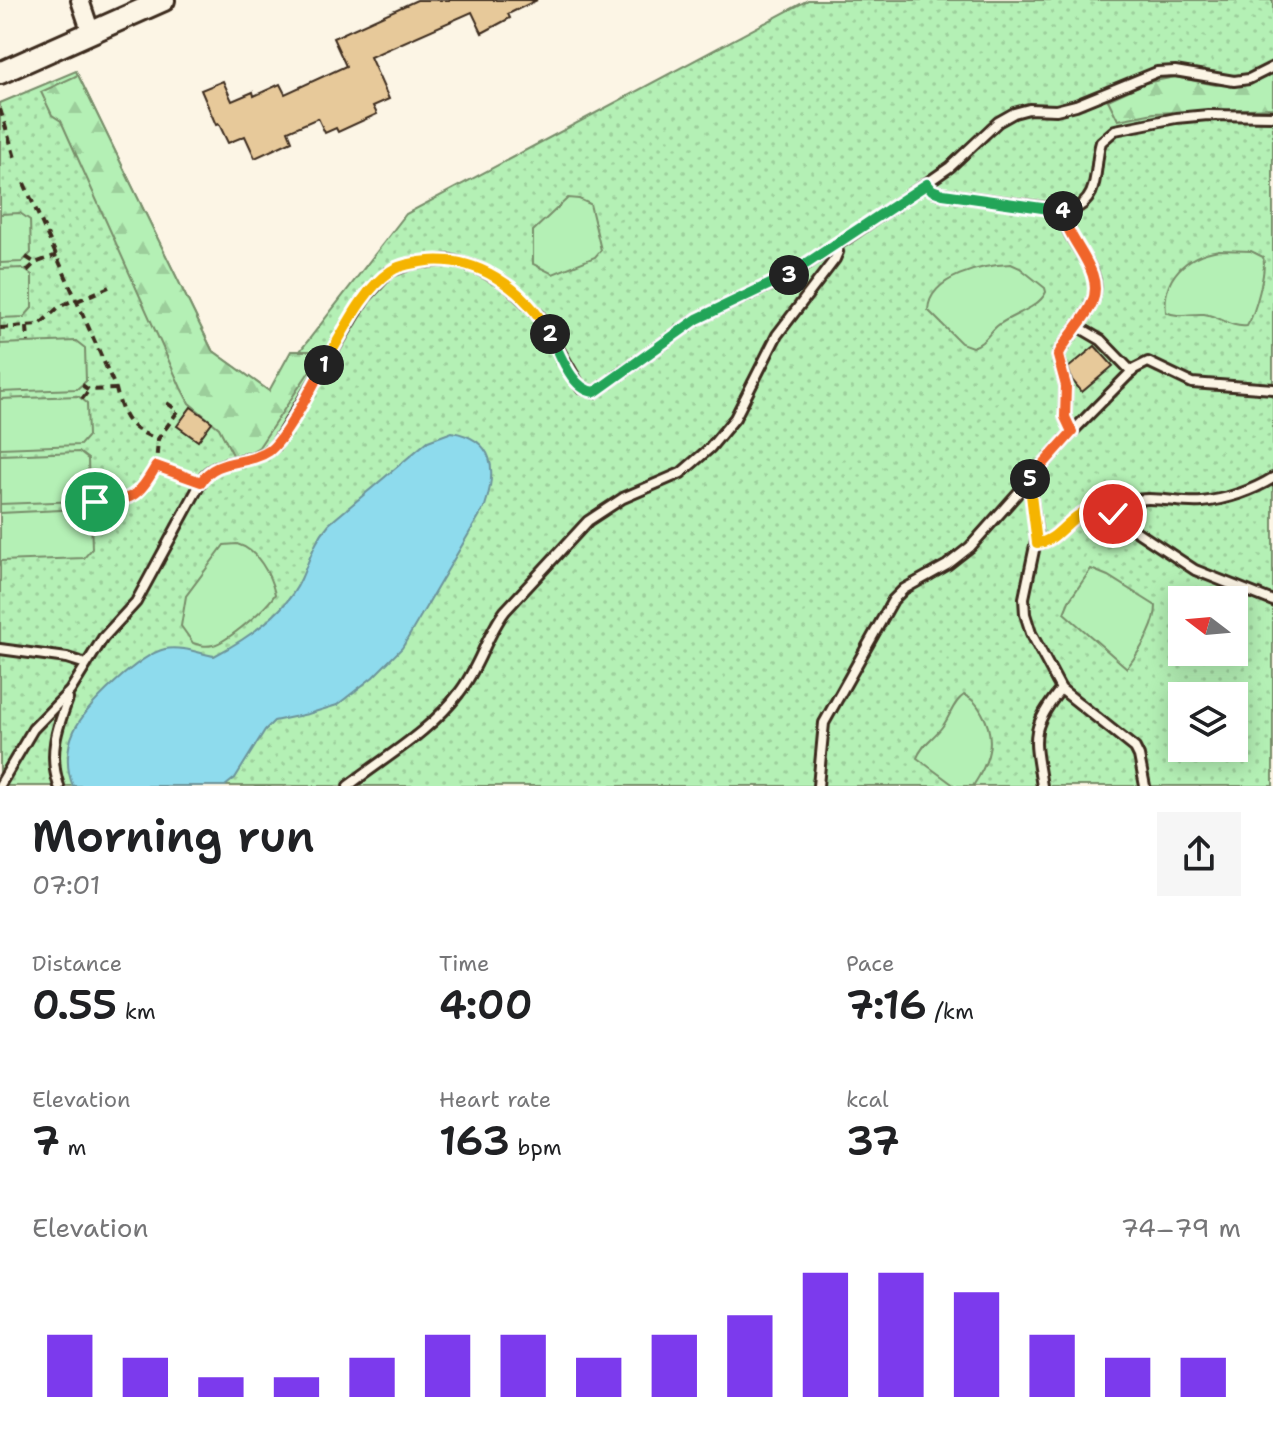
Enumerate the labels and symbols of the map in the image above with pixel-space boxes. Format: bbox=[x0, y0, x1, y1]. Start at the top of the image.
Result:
pin: 4 bbox=[1043, 191, 1083, 231]
pin: 3 bbox=[769, 255, 809, 295]
pin: 2 bbox=[530, 314, 570, 354]
pin: 1 bbox=[304, 345, 344, 385]
pin: 5 bbox=[1010, 459, 1050, 499]
pin bbox=[61, 468, 129, 536]
pin bbox=[1079, 480, 1147, 548]
north arrow bbox=[1168, 586, 1248, 666]

